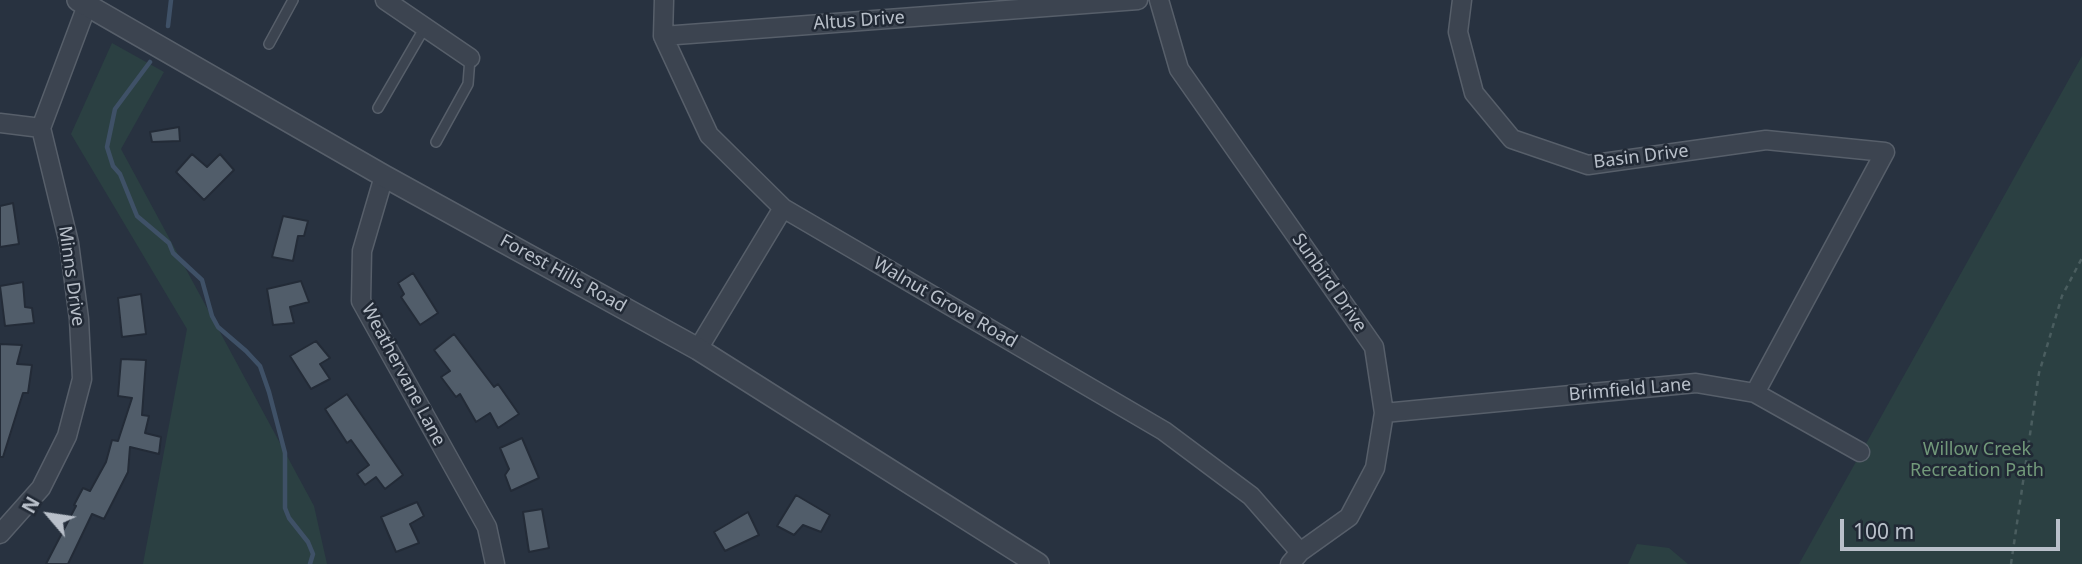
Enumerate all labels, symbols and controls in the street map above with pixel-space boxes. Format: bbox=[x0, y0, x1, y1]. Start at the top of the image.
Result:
street label: Altus Drive bbox=[813, 7, 905, 35]
street label: Basin Drive bbox=[1592, 140, 1690, 174]
street label: Minns Drive bbox=[53, 224, 89, 328]
street label: Forest Hills Road bbox=[496, 230, 630, 318]
street label: Sunbird Drive bbox=[1287, 230, 1371, 336]
street label: Walnut Grove Road bbox=[869, 253, 1021, 353]
street label: Weathervane Lane bbox=[356, 300, 450, 450]
street label: Brimfield Lane bbox=[1568, 374, 1692, 406]
park label: Willow Creek Recreation Path bbox=[1910, 439, 2044, 482]
north arrow bbox=[14, 480, 84, 550]
text: N bbox=[16, 492, 46, 518]
scale bar bbox=[1844, 504, 2064, 548]
text: 100 m bbox=[1853, 517, 1914, 545]

